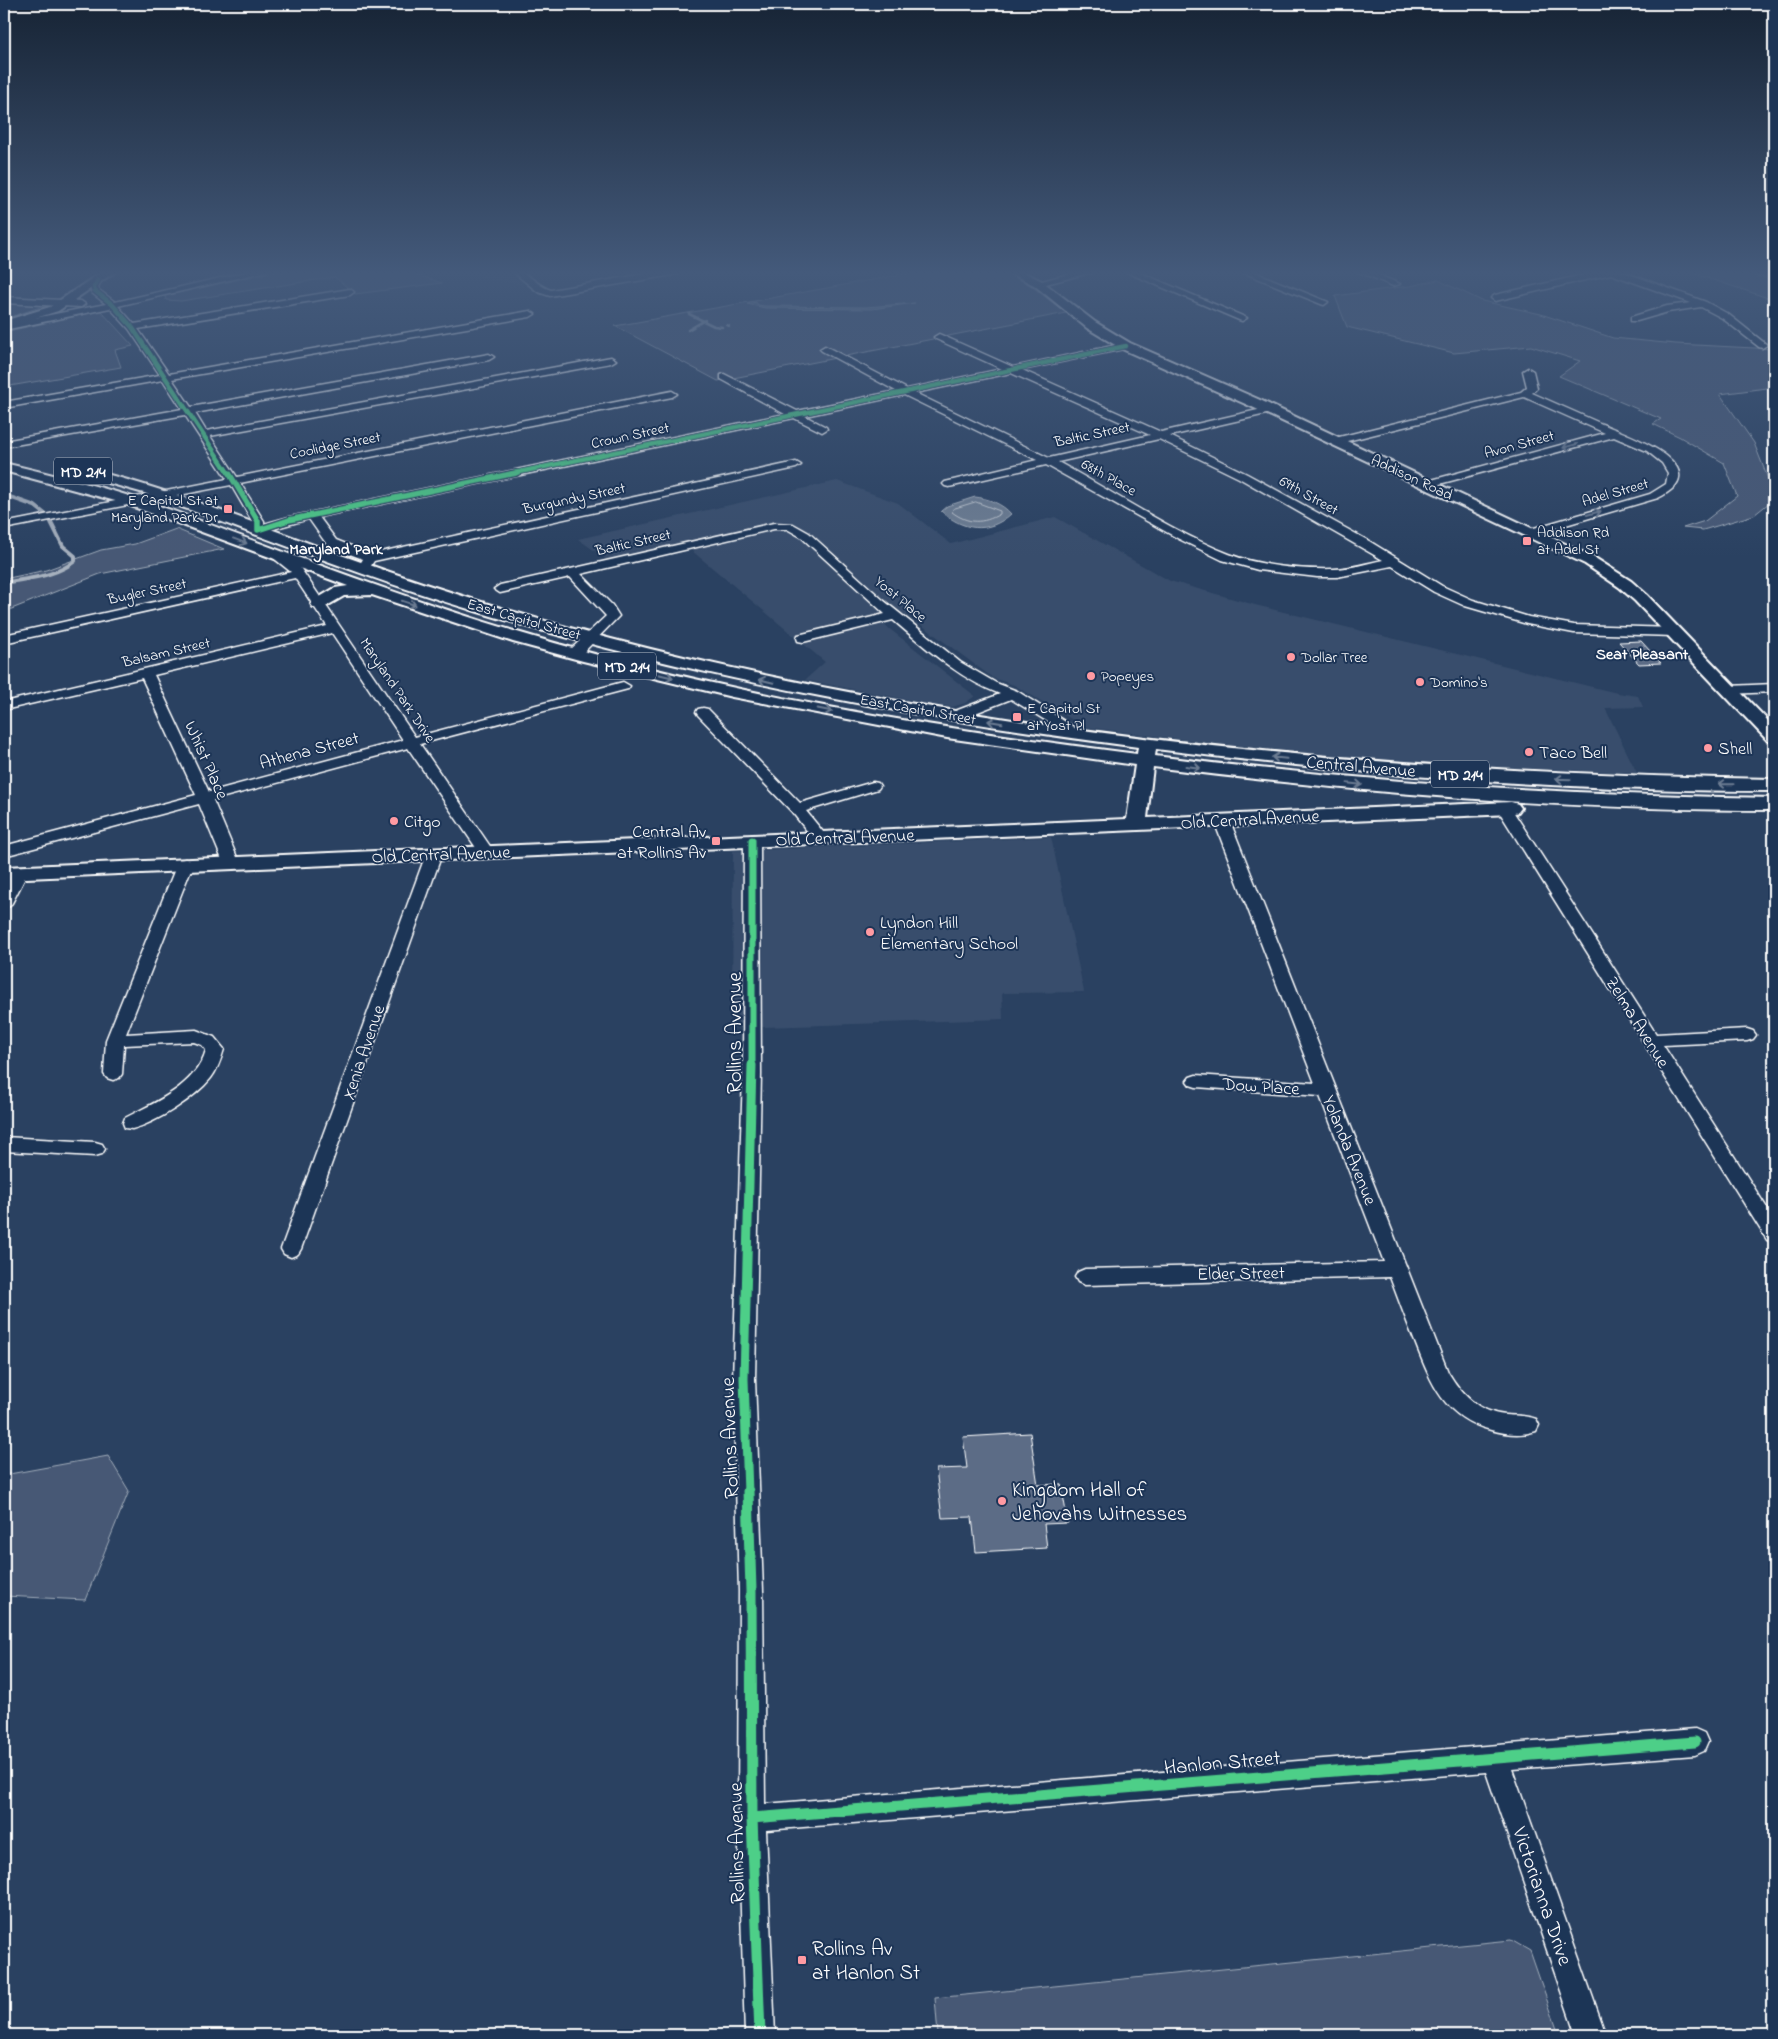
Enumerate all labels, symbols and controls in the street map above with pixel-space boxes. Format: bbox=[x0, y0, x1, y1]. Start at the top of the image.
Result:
street label: Baltic Street bbox=[1051, 416, 1132, 454]
street label: Crown Street bbox=[589, 417, 671, 455]
street label: Avon Street bbox=[1482, 425, 1557, 465]
street label: Coolidge Street bbox=[288, 426, 383, 467]
one-way arrow bbox=[1563, 442, 1579, 451]
street label: Addison Road bbox=[1367, 449, 1457, 507]
street label: 68th Place bbox=[1077, 454, 1140, 502]
road number: MD 214 bbox=[54, 458, 112, 484]
street label: 69th Street bbox=[1275, 471, 1342, 521]
street label: Adel Street bbox=[1579, 473, 1651, 513]
street label: Burgundy Street bbox=[520, 477, 628, 522]
place label: E Capitol St at Maryland Park Dr bbox=[111, 490, 218, 530]
marker: E Capitol St at Maryland Park Dr bbox=[222, 503, 234, 515]
one-way arrow bbox=[1586, 508, 1602, 518]
place label: Addison Rd at Adel St bbox=[1537, 522, 1610, 561]
street label: Baltic Street bbox=[592, 524, 673, 563]
marker: Addison Rd at Adel St bbox=[1521, 535, 1533, 547]
one-way arrow bbox=[232, 536, 248, 546]
district label: Maryland Park bbox=[289, 538, 384, 563]
street label: Yost Place bbox=[869, 571, 932, 628]
street label: Bugler Street bbox=[105, 573, 189, 612]
street label: East Capitol Street bbox=[464, 593, 583, 647]
one-way arrow bbox=[400, 598, 416, 608]
street label: Balsam Street bbox=[119, 632, 212, 674]
street label: Maryland Park Drive bbox=[353, 634, 441, 748]
district label: Seat Pleasant bbox=[1596, 643, 1689, 667]
place label: Dollar Tree bbox=[1300, 647, 1368, 669]
marker: Dollar Tree bbox=[1285, 651, 1297, 663]
road number: MD 214 bbox=[598, 652, 656, 679]
place label: Popeyes bbox=[1101, 666, 1154, 689]
marker: Popeyes bbox=[1085, 670, 1097, 682]
one-way arrow bbox=[657, 672, 673, 681]
place label: Domino's bbox=[1429, 672, 1488, 694]
one-way arrow bbox=[759, 676, 775, 685]
marker: Domino's bbox=[1414, 676, 1426, 688]
street label: East Capitol Street bbox=[858, 689, 977, 731]
place label: E Capitol St at Yost Pl bbox=[1027, 698, 1100, 737]
one-way arrow bbox=[816, 706, 832, 715]
marker: E Capitol St at Yost Pl bbox=[1011, 711, 1023, 723]
street label: Whist Place bbox=[176, 717, 234, 805]
one-way arrow bbox=[987, 717, 1003, 727]
street label: Athena Street bbox=[257, 726, 362, 778]
place label: Shell bbox=[1718, 737, 1752, 763]
place label: Taco Bell bbox=[1539, 741, 1607, 767]
marker: Shell bbox=[1702, 742, 1714, 754]
marker: Taco Bell bbox=[1523, 746, 1535, 758]
street label: Central Avenue bbox=[1305, 750, 1417, 786]
one-way arrow bbox=[1271, 753, 1287, 763]
road number: MD 214 bbox=[1431, 761, 1489, 788]
one-way arrow bbox=[1185, 762, 1201, 772]
one-way arrow bbox=[1555, 775, 1571, 784]
one-way arrow bbox=[1347, 779, 1363, 789]
one-way arrow bbox=[1718, 780, 1734, 789]
street label: Old Central Avenue bbox=[1180, 804, 1321, 838]
place label: Citgo bbox=[404, 810, 441, 837]
marker: Citgo bbox=[388, 815, 400, 827]
place label: Central Av at Rollins Av bbox=[617, 820, 706, 867]
street label: Old Central Avenue bbox=[775, 824, 916, 854]
marker: Central Av at Rollins Av bbox=[710, 835, 722, 847]
street label: Old Central Avenue bbox=[371, 841, 512, 871]
place label: Lyndon Hill Elementary School bbox=[880, 911, 1018, 958]
marker: Lyndon Hill Elementary School bbox=[864, 926, 876, 938]
street label: Rollins Avenue bbox=[721, 972, 751, 1094]
street label: Zelma Avenue bbox=[1598, 972, 1675, 1075]
street label: Xenia Avenue bbox=[337, 1001, 394, 1103]
street label: Dow Place bbox=[1221, 1072, 1301, 1104]
street label: Yolanda Avenue bbox=[1314, 1092, 1382, 1210]
street label: Elder Street bbox=[1197, 1261, 1285, 1289]
street label: Rollins Avenue bbox=[714, 1376, 748, 1499]
place label: Kingdom Hall of Jehovahs Witnesses bbox=[1012, 1476, 1187, 1530]
marker: Kingdom Hall of Jehovahs Witnesses bbox=[996, 1495, 1008, 1507]
street label: Hanlon Street bbox=[1163, 1744, 1282, 1784]
street label: Rollins Avenue bbox=[722, 1781, 754, 1904]
street label: Victorianna Drive bbox=[1503, 1822, 1579, 1971]
place label: Rollins Av at Hanlon St bbox=[812, 1935, 920, 1989]
marker: Rollins Av at Hanlon St bbox=[796, 1954, 808, 1966]

